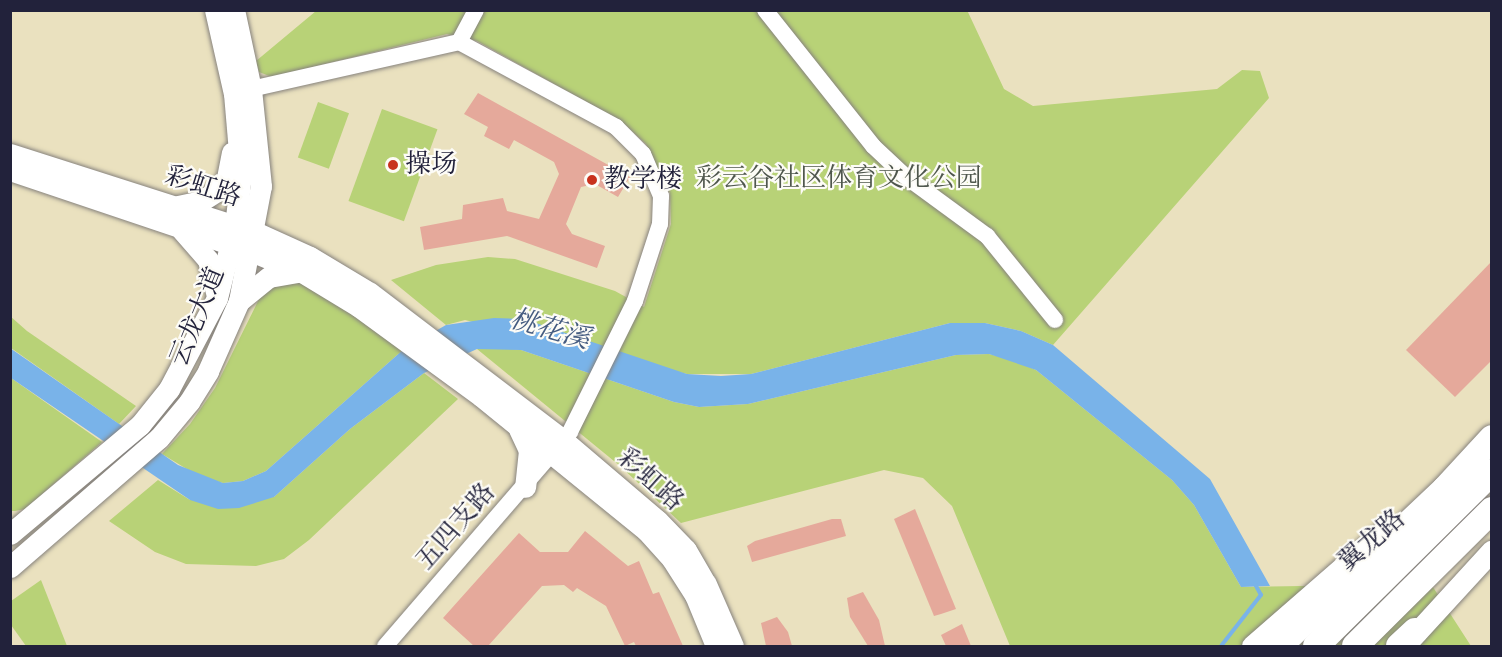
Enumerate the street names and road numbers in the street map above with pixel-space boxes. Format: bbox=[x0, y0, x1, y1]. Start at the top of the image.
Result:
street label: 彩虹路 bbox=[161, 160, 245, 214]
street label: 云龙大道 bbox=[164, 263, 232, 371]
street label: 彩虹路 bbox=[611, 442, 689, 518]
street label: 五四支路 bbox=[410, 478, 502, 576]
street label: 翼龙路 bbox=[1332, 504, 1412, 578]

